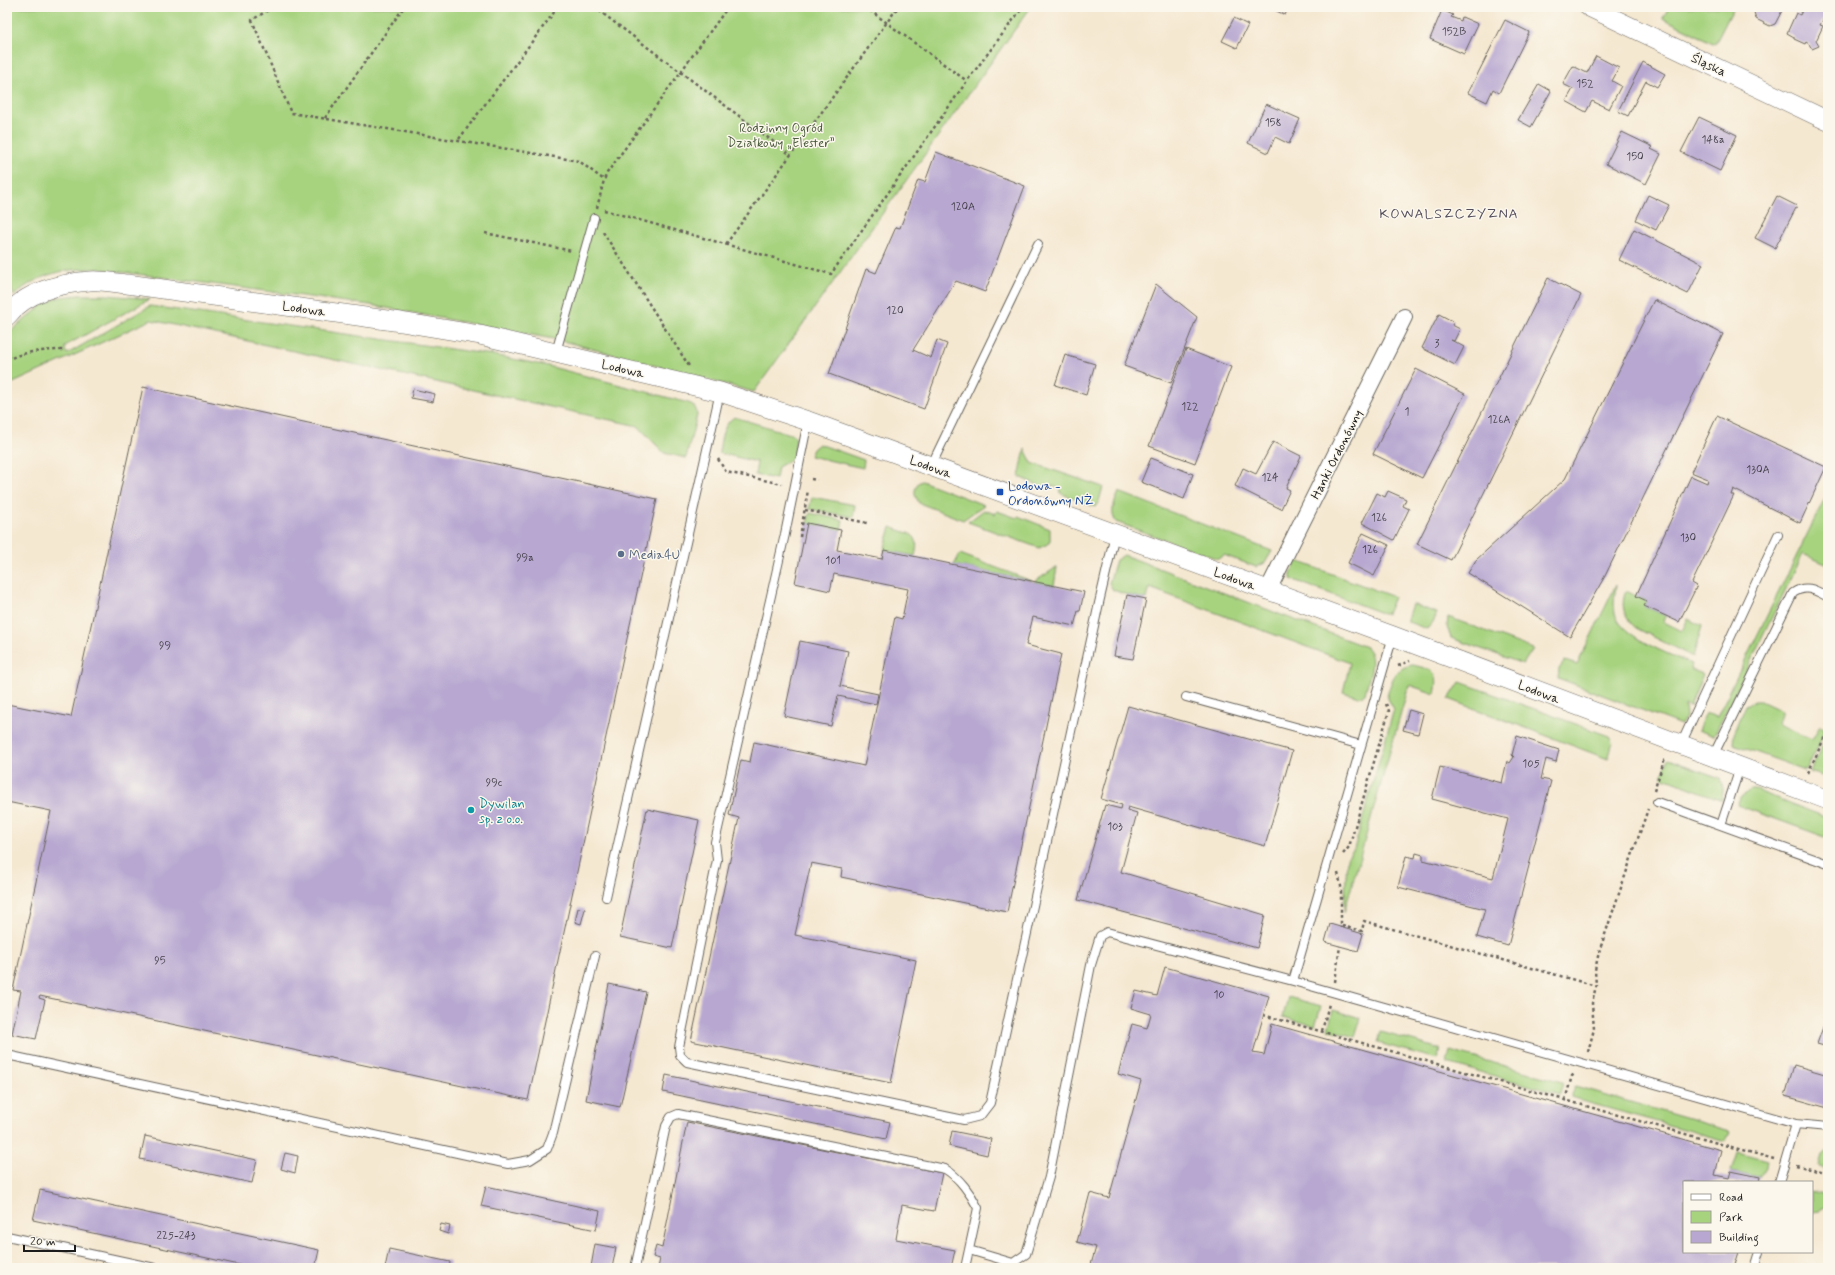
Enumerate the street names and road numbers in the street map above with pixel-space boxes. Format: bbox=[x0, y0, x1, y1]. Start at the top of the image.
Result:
street label: Śląska bbox=[1688, 49, 1729, 81]
street label: Lodowa bbox=[281, 298, 327, 321]
street label: Lodowa bbox=[600, 356, 646, 383]
street label: Hanki Ordonówny bbox=[1307, 407, 1367, 502]
street label: Lodowa bbox=[907, 452, 954, 483]
street label: Lodowa bbox=[1211, 564, 1258, 595]
street label: Lodowa bbox=[1515, 677, 1562, 708]

